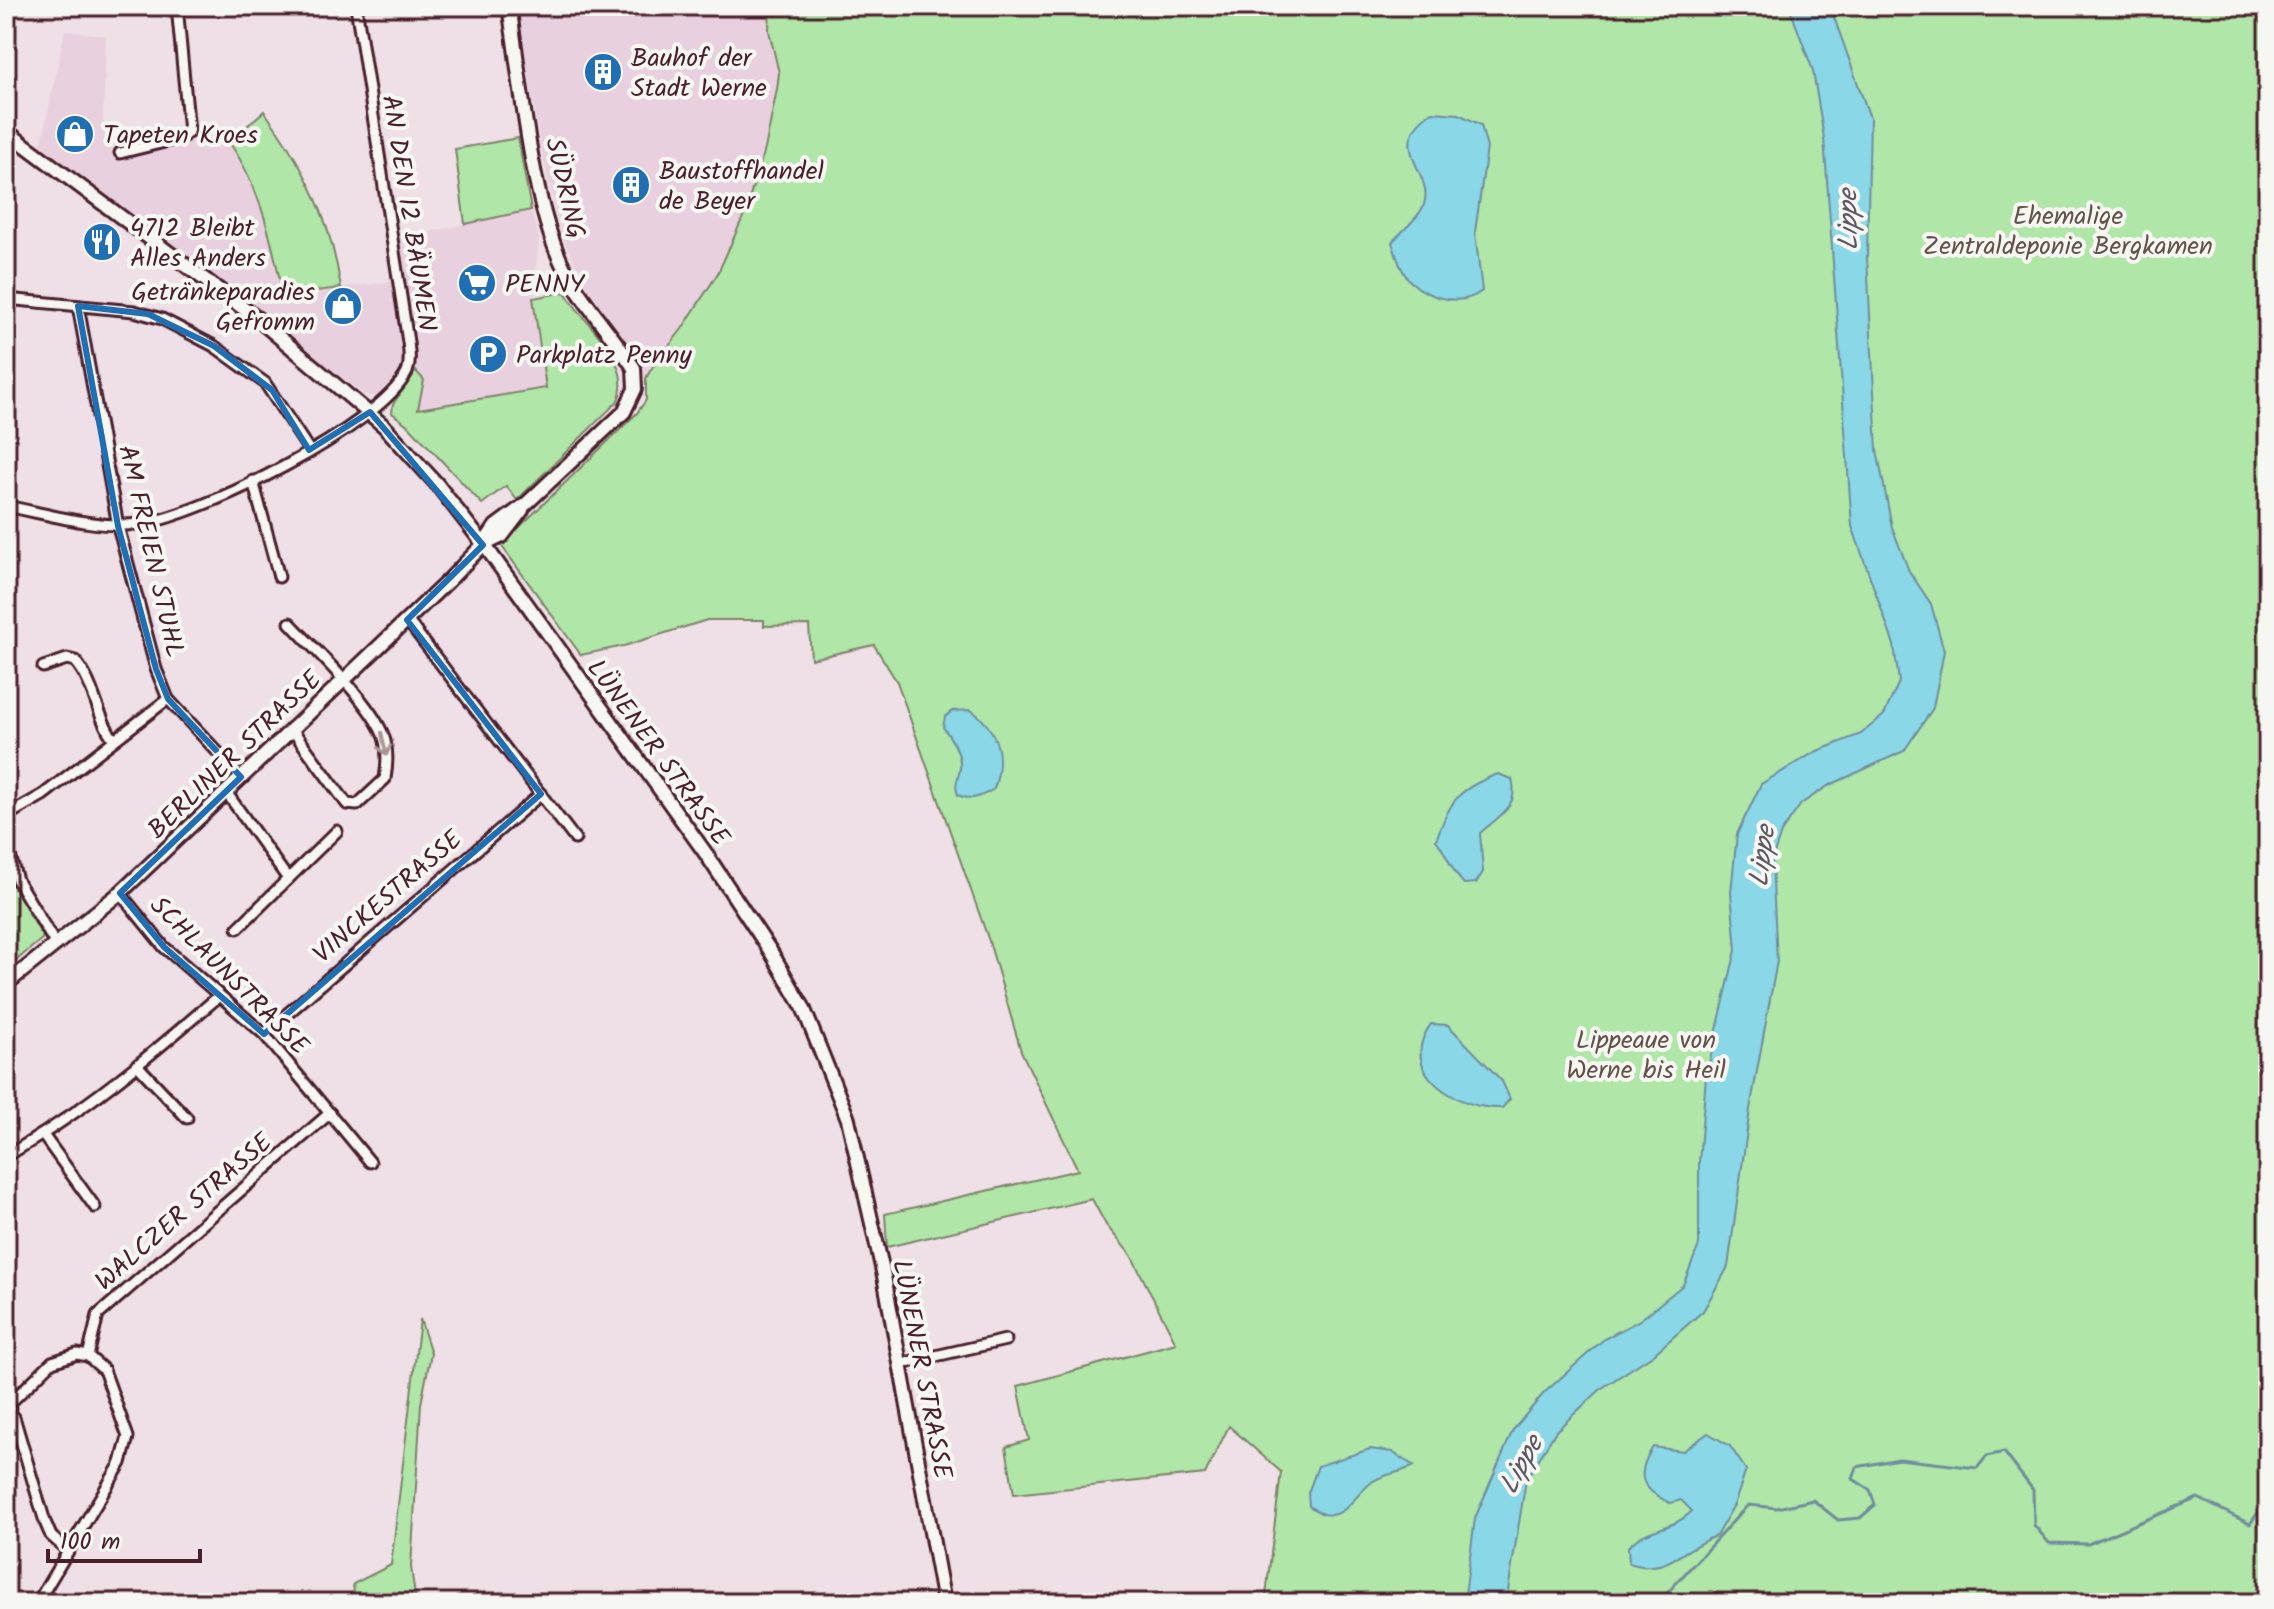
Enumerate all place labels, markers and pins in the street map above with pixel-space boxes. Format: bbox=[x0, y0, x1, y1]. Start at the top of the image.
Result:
place label: Bauhof der Stadt Werne bbox=[631, 38, 767, 110]
building icon: Bauhof der Stadt Werne bbox=[582, 51, 624, 93]
shop icon: Tapeten Kroes bbox=[54, 113, 96, 155]
place label: Tapeten Kroes bbox=[103, 115, 258, 157]
place label: Baustoffhandel de Beyer bbox=[659, 151, 824, 223]
building icon: Baustoffhandel de Beyer bbox=[610, 164, 652, 206]
place label: 4712 Bleibt Alles Anders bbox=[130, 208, 266, 280]
restaurant icon: 4712 Bleibt Alles Anders bbox=[81, 221, 123, 263]
supermarket icon: PENNY bbox=[456, 262, 498, 304]
place label: PENNY bbox=[505, 264, 586, 306]
place label: Getränkeparadies Gefromm bbox=[131, 272, 315, 344]
shop icon: Getränkeparadies Gefromm bbox=[322, 285, 364, 327]
parking icon: Parkplatz Penny bbox=[467, 333, 509, 375]
place label: Parkplatz Penny bbox=[516, 335, 693, 377]

